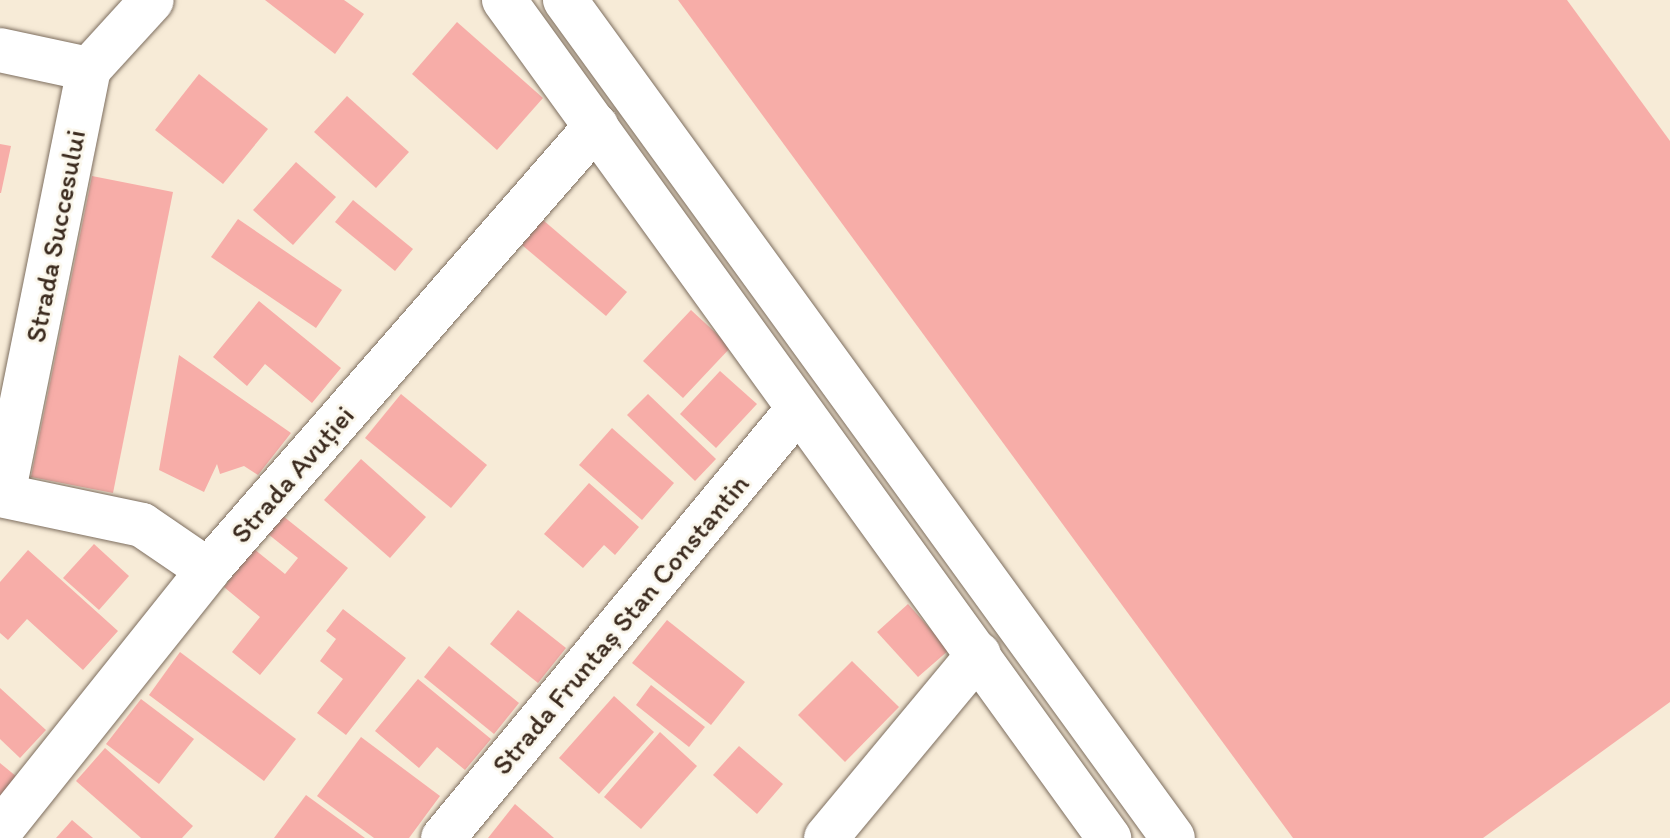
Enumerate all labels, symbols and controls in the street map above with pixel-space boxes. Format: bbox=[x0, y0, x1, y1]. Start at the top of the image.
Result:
street label: Strada Succesului bbox=[18, 127, 92, 345]
street label: Strada Avuției bbox=[223, 398, 361, 550]
street label: Strada Fruntaș Stan Constantin bbox=[484, 467, 756, 781]

